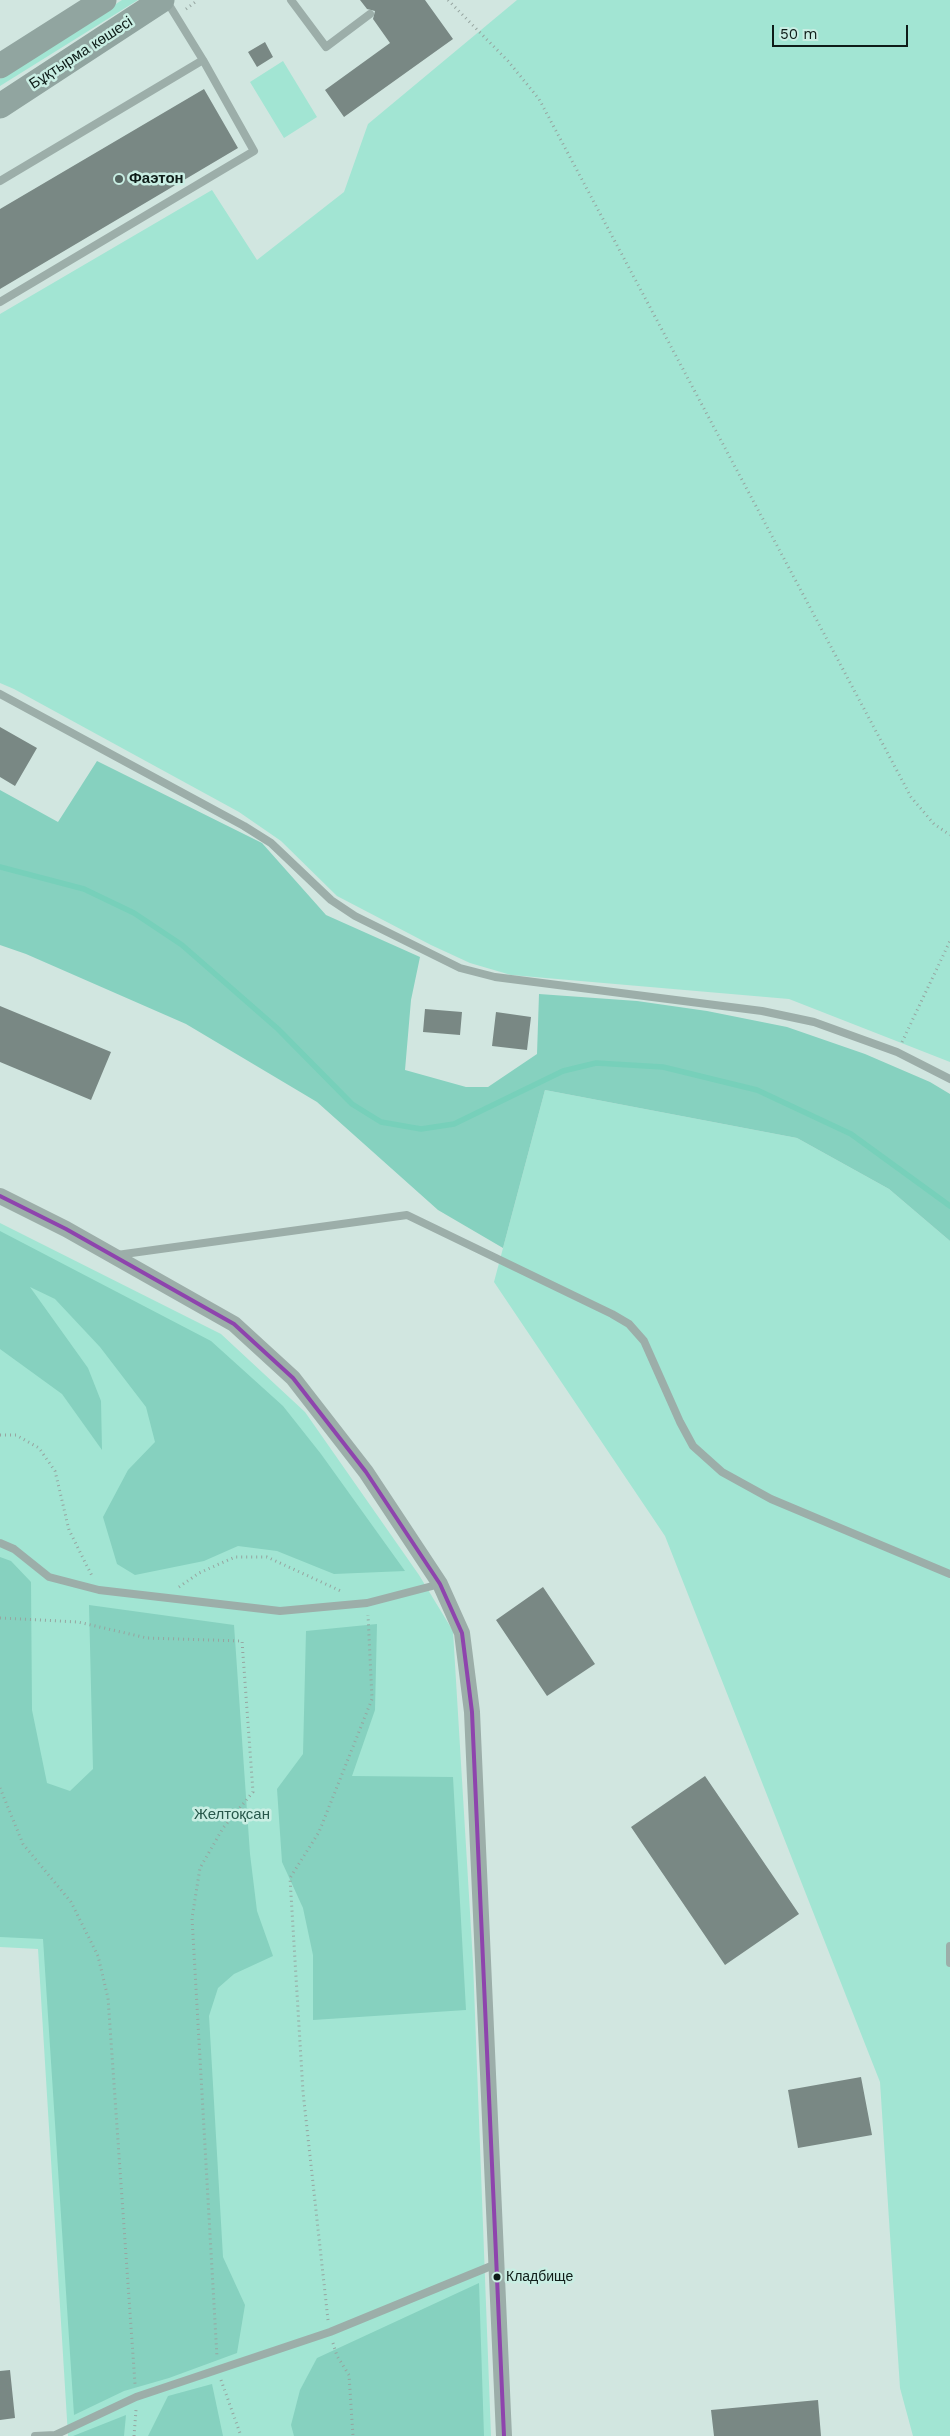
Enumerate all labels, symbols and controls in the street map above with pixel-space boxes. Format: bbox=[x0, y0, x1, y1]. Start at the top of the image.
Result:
street label: Бұқтырма көшесі bbox=[26, 13, 136, 93]
scale bar bbox=[775, 15, 911, 47]
text: 50 m bbox=[780, 25, 817, 43]
place label: Фаэтон bbox=[129, 170, 184, 188]
marker: Фаэтон bbox=[113, 173, 125, 185]
park label: Желтоқсан bbox=[194, 1806, 270, 1824]
place label: Кладбище bbox=[506, 2269, 573, 2285]
marker: Кладбище bbox=[492, 2272, 502, 2282]

